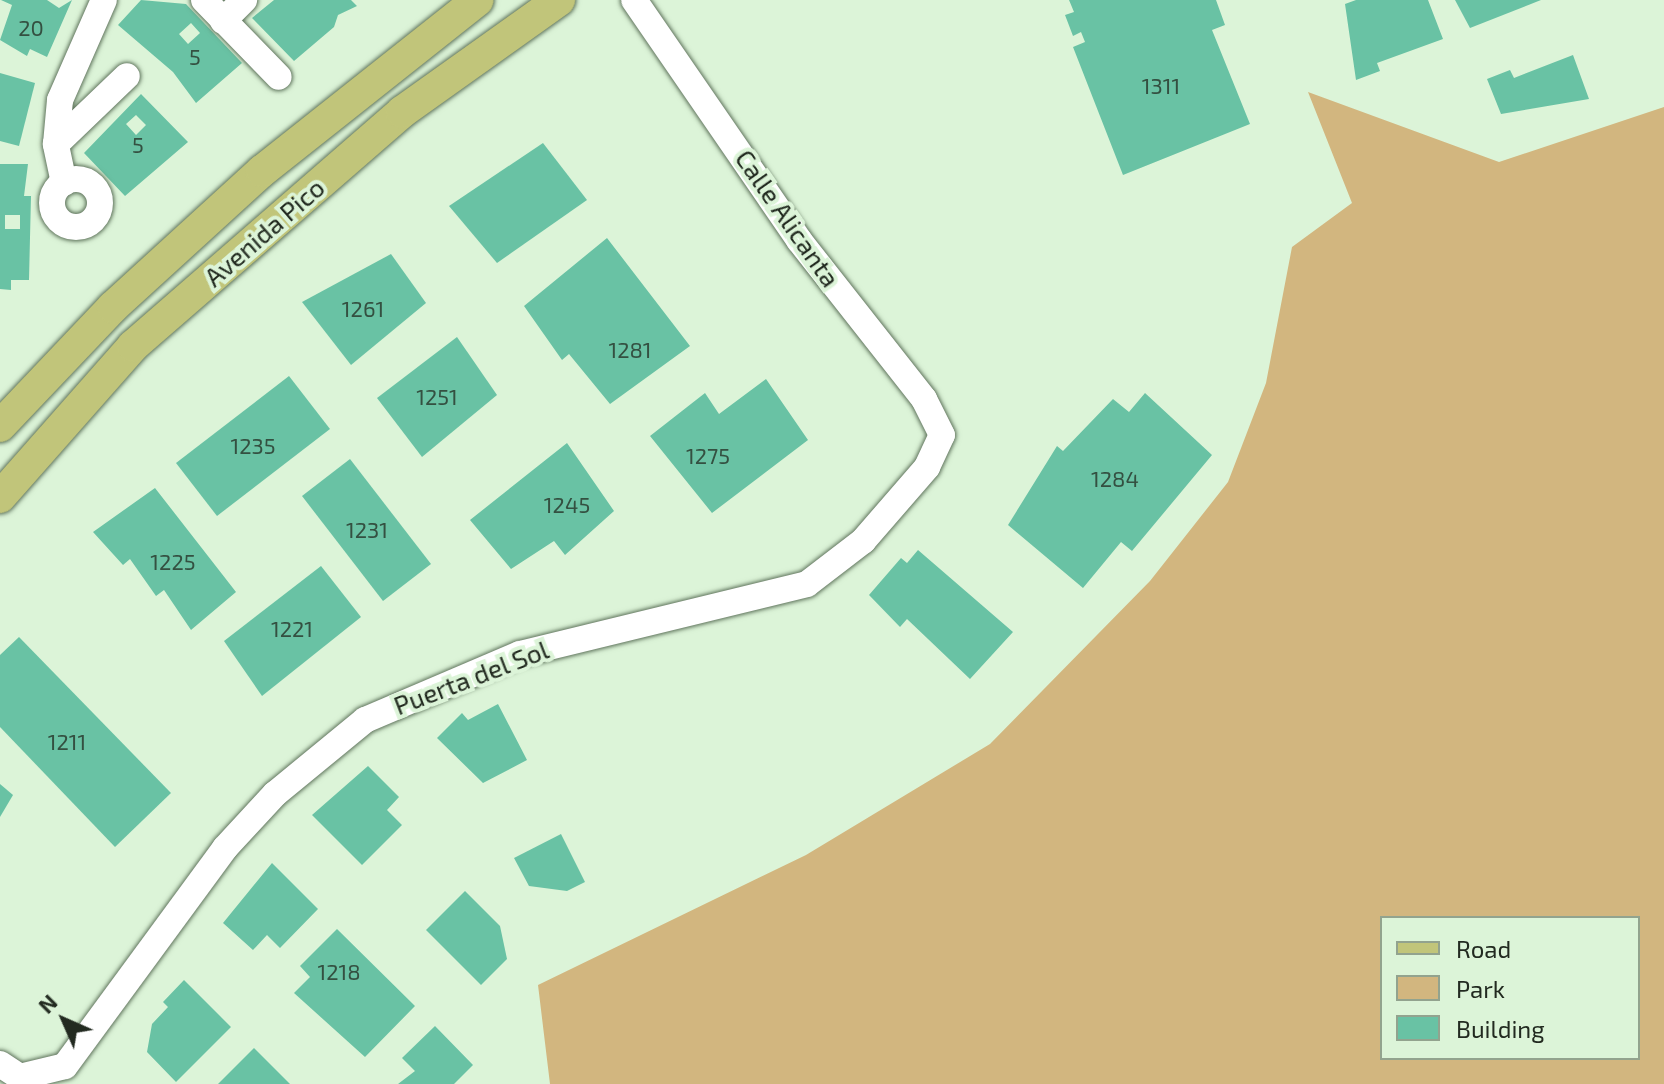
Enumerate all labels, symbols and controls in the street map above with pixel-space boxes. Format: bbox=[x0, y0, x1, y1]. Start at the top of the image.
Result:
house number: 20 bbox=[18, 15, 44, 41]
house number: 5 bbox=[189, 44, 201, 70]
house number: 1311 bbox=[1142, 73, 1180, 99]
house number: 5 bbox=[132, 132, 144, 158]
street label: Calle Alicanta bbox=[729, 143, 847, 293]
street label: Avenida Pico bbox=[198, 171, 330, 293]
house number: 1261 bbox=[342, 296, 384, 322]
house number: 1281 bbox=[608, 337, 652, 363]
house number: 1251 bbox=[416, 384, 458, 410]
house number: 1235 bbox=[230, 433, 276, 459]
house number: 1275 bbox=[686, 443, 730, 469]
house number: 1284 bbox=[1091, 466, 1139, 492]
house number: 1245 bbox=[544, 492, 590, 518]
house number: 1231 bbox=[346, 517, 388, 543]
house number: 1225 bbox=[150, 549, 196, 575]
house number: 1221 bbox=[271, 616, 313, 642]
street label: Puerta del Sol bbox=[389, 633, 553, 721]
house number: 1211 bbox=[48, 729, 86, 755]
legend bbox=[1380, 916, 1640, 1060]
text: Road bbox=[1456, 934, 1511, 963]
house number: 1218 bbox=[317, 959, 361, 985]
text: Park bbox=[1456, 974, 1505, 1003]
north arrow bbox=[24, 980, 104, 1060]
text: N bbox=[32, 988, 62, 1018]
text: Building bbox=[1456, 1014, 1545, 1043]

